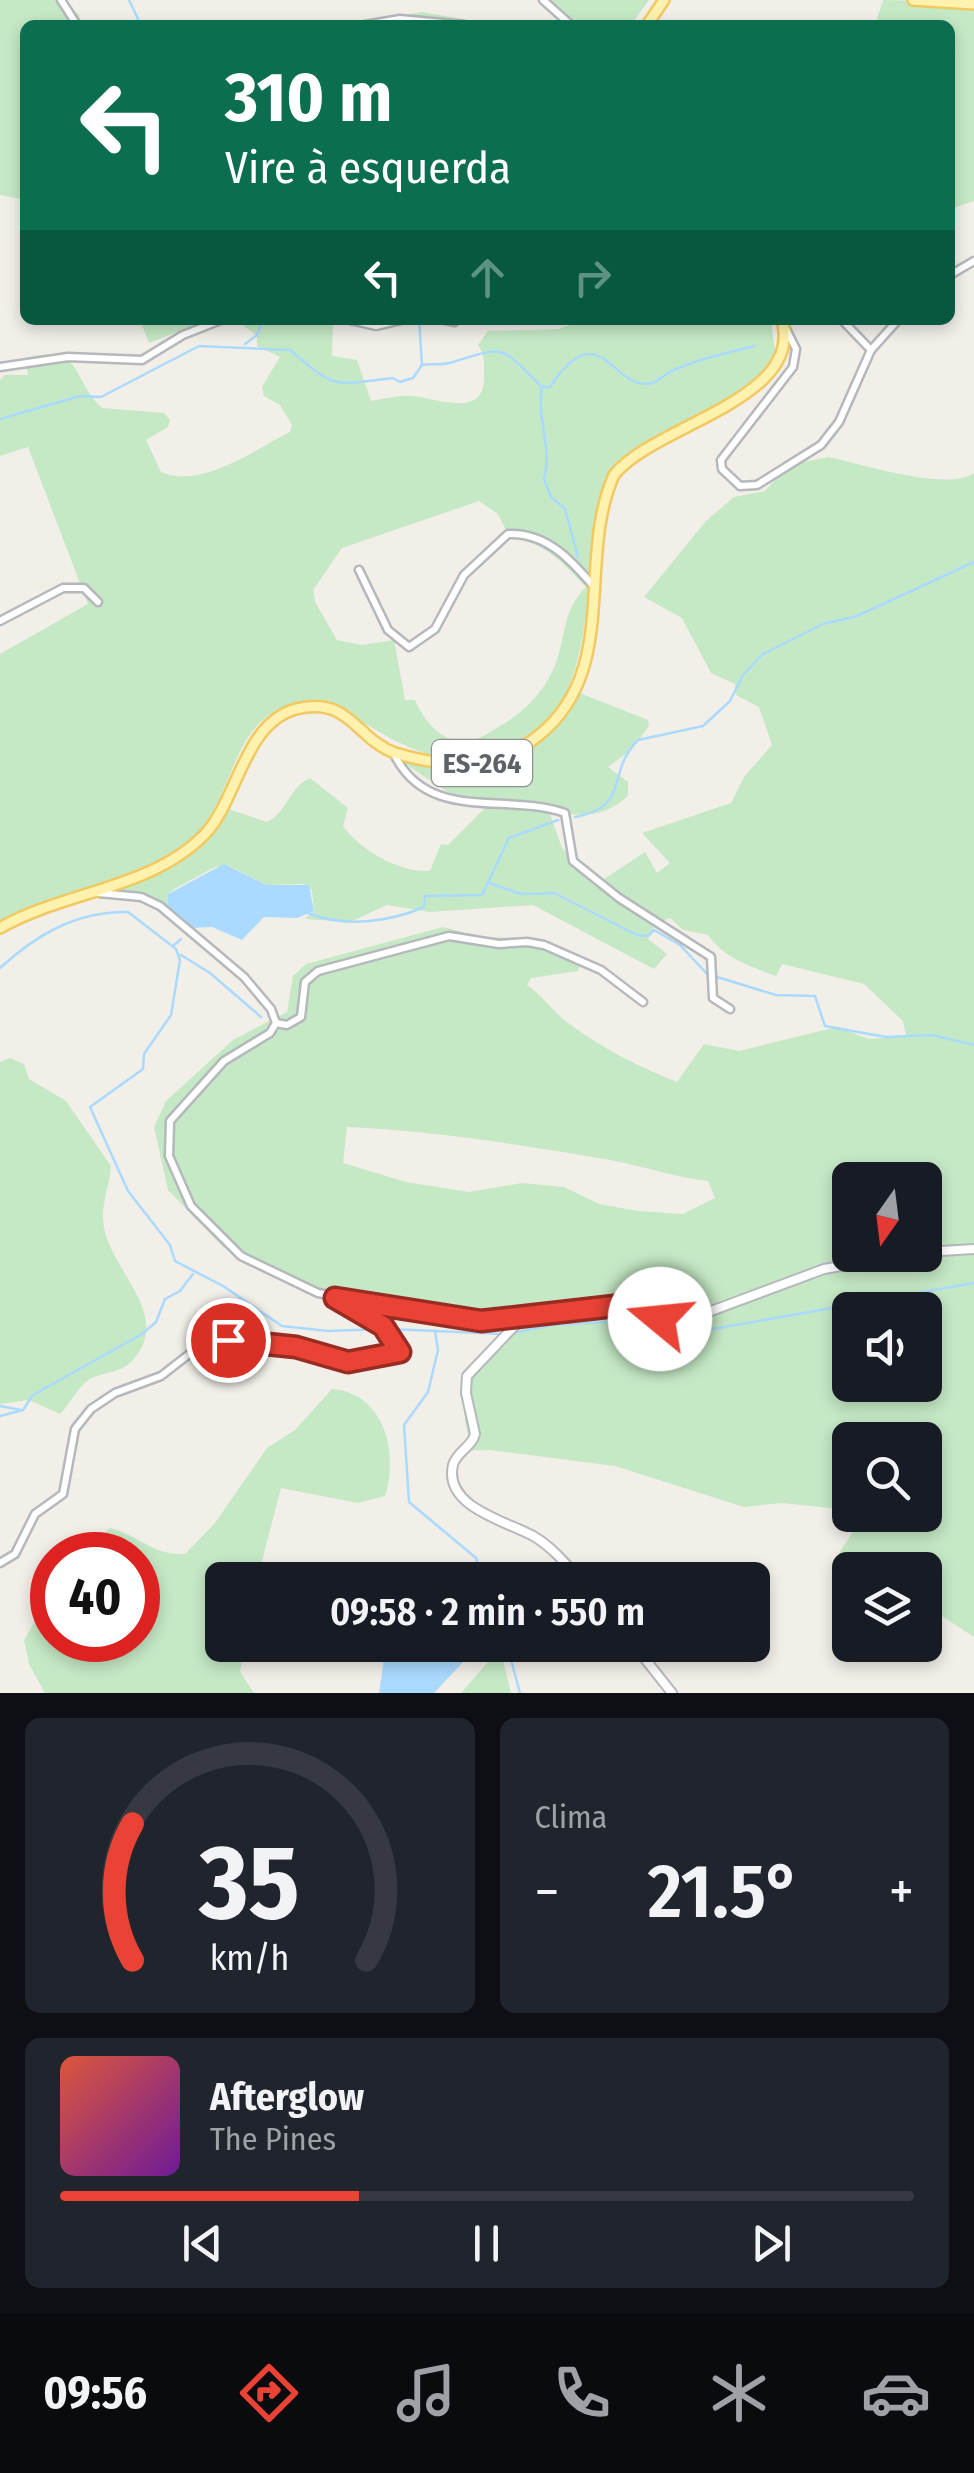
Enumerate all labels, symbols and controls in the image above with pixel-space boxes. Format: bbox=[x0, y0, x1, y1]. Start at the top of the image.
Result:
text: 310 m bbox=[225, 56, 393, 140]
icon: left bbox=[60, 60, 190, 190]
text: Vire à esquerda bbox=[225, 141, 511, 195]
icon: left bbox=[355, 250, 410, 305]
icon: ahead bbox=[460, 250, 515, 305]
icon: right bbox=[565, 250, 620, 305]
road number: ES-264 bbox=[432, 740, 532, 786]
north arrow bbox=[832, 1162, 942, 1272]
map controls bbox=[832, 1162, 942, 1662]
position arrow bbox=[608, 1267, 712, 1371]
button: sound bbox=[832, 1292, 942, 1402]
pin bbox=[186, 1298, 271, 1383]
icon: arrive bbox=[201, 1313, 256, 1368]
button: search bbox=[832, 1422, 942, 1532]
speed limit sign: 40 bbox=[30, 1532, 160, 1662]
button: layers bbox=[832, 1552, 942, 1662]
text: 09:58 · 2 min · 550 m bbox=[330, 1589, 645, 1635]
text: Clima bbox=[535, 1798, 607, 1836]
text: 35 bbox=[199, 1821, 300, 1946]
text: 21.5° bbox=[648, 1847, 800, 1937]
text: − bbox=[535, 1859, 559, 1925]
text: + bbox=[889, 1859, 914, 1925]
text: km/h bbox=[210, 1937, 290, 1979]
text: Afterglow bbox=[210, 2074, 364, 2120]
text: The Pines bbox=[210, 2120, 336, 2158]
icon: previous bbox=[175, 2216, 230, 2271]
icon: pause bbox=[459, 2216, 514, 2271]
icon: next bbox=[744, 2216, 799, 2271]
icon: directions bbox=[234, 2358, 304, 2428]
icon: music bbox=[391, 2358, 461, 2428]
icon: phone bbox=[547, 2358, 617, 2428]
icon: climate bbox=[704, 2358, 774, 2428]
icon: car bbox=[861, 2358, 931, 2428]
text: 09:56 bbox=[43, 2366, 147, 2420]

